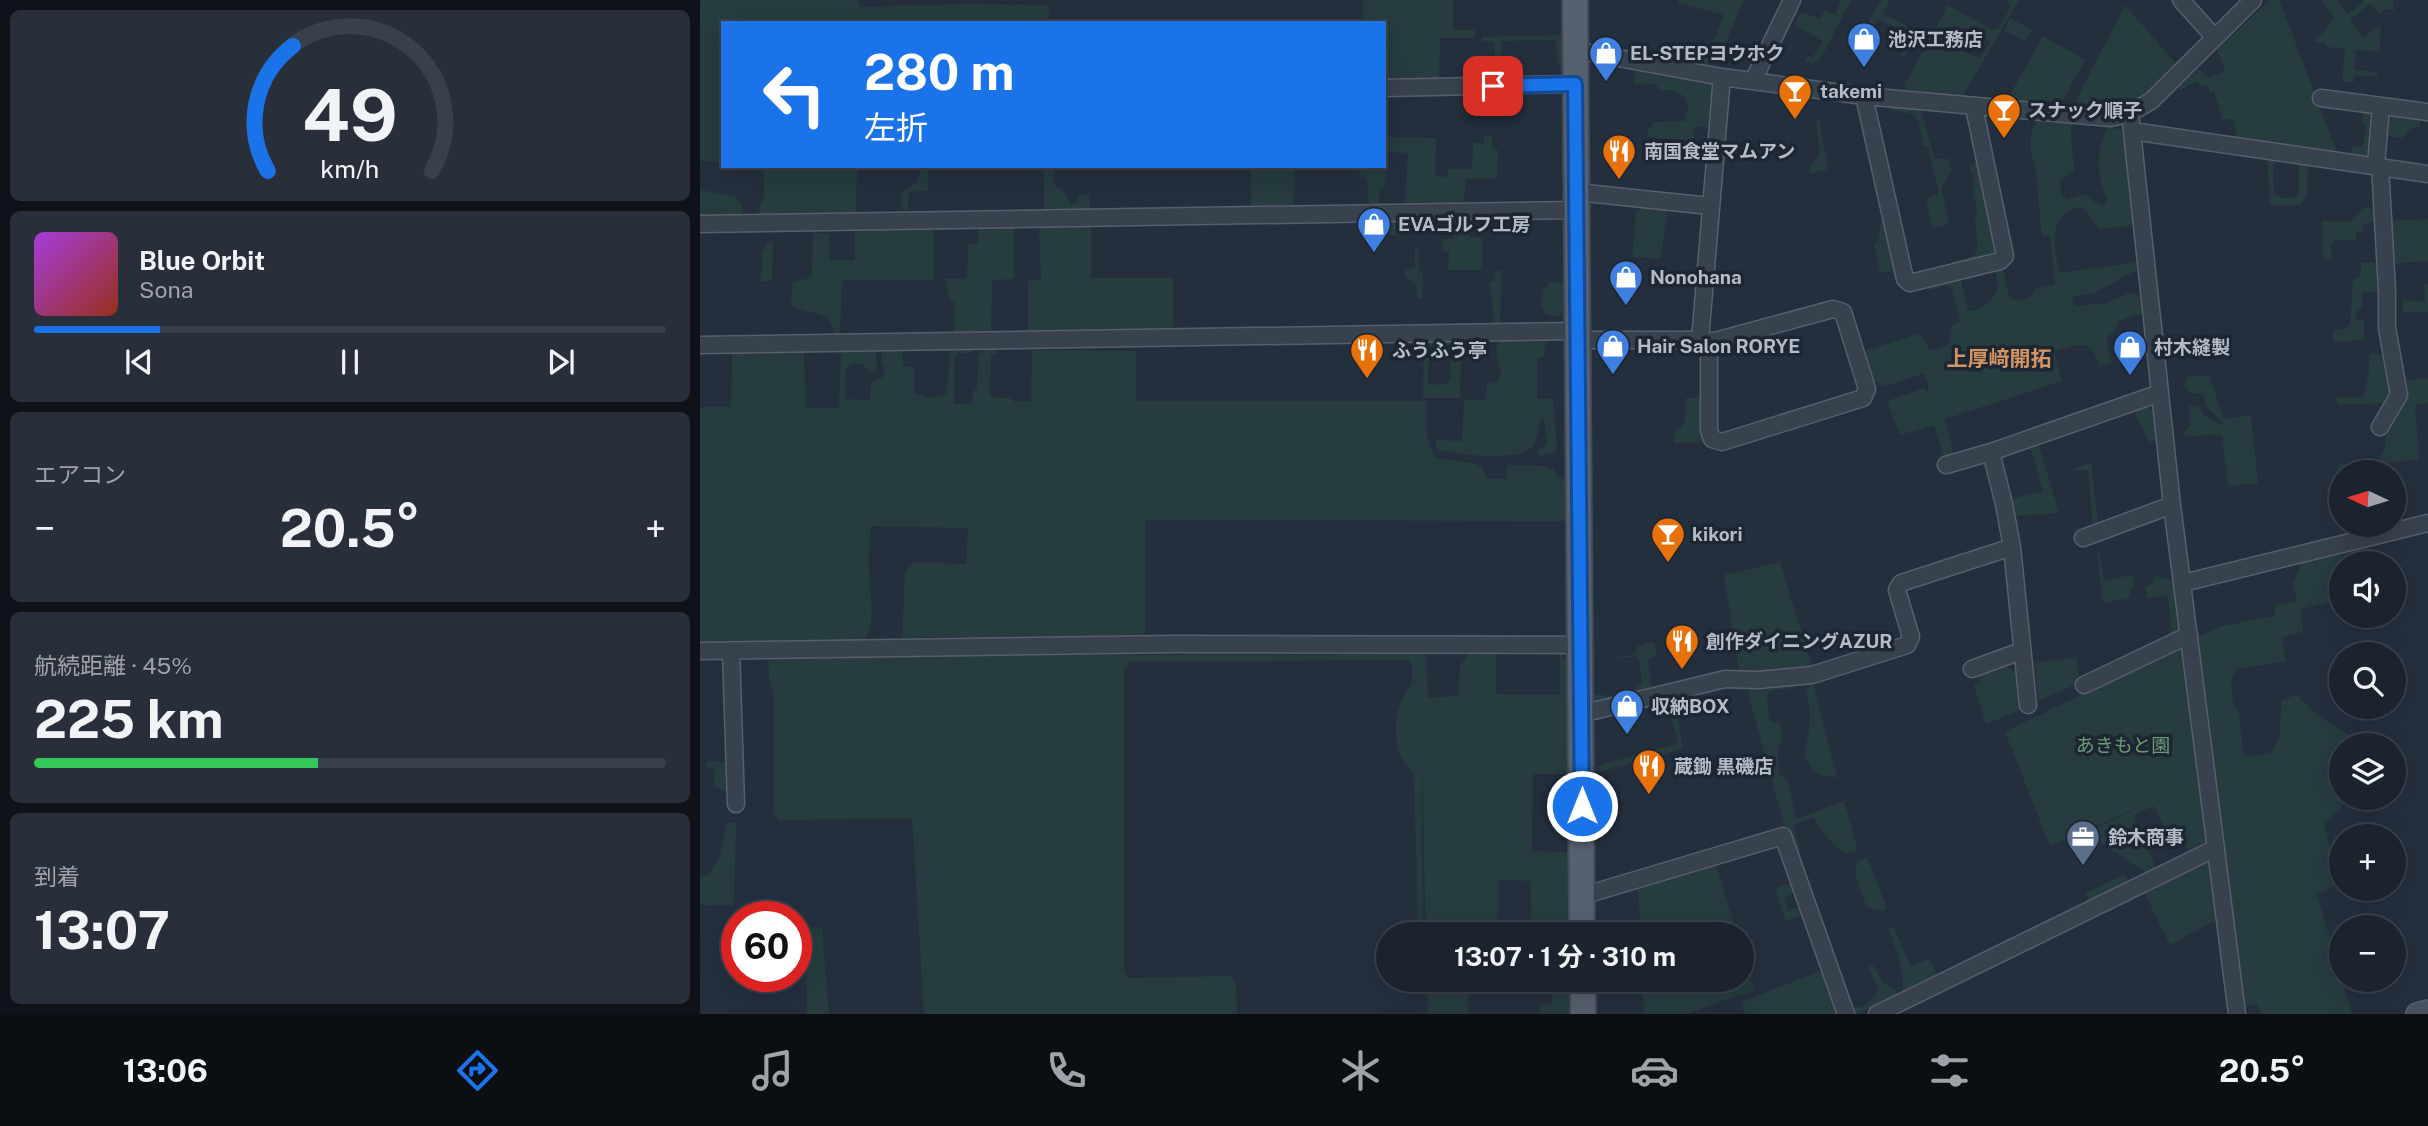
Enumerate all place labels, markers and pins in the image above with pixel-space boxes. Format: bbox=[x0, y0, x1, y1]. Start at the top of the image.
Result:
shop icon: 池沢工務店 bbox=[1845, 20, 1883, 69]
place label: 池沢工務店 bbox=[1888, 28, 1983, 50]
shop icon: EL-STEPヨウホク bbox=[1587, 34, 1625, 83]
place label: EL-STEPヨウホク bbox=[1630, 42, 1785, 64]
pin bbox=[1463, 56, 1523, 116]
bar icon: takemi bbox=[1776, 72, 1814, 121]
place label: takemi bbox=[1820, 80, 1882, 102]
bar icon: スナック順子 bbox=[1985, 91, 2023, 140]
place label: スナック順子 bbox=[2028, 99, 2142, 121]
restaurant icon: 南国食堂マムアン bbox=[1600, 132, 1638, 181]
place label: 南国食堂マムアン bbox=[1644, 140, 1795, 162]
shop icon: EVAゴルフ工房 bbox=[1355, 205, 1393, 254]
place label: EVAゴルフ工房 bbox=[1398, 213, 1530, 235]
shop icon: Nonohana bbox=[1607, 258, 1645, 307]
place label: Nonohana bbox=[1650, 266, 1742, 288]
shop icon: Hair Salon RORYE bbox=[1594, 327, 1632, 376]
shop icon: 村木縫製 bbox=[2111, 328, 2149, 377]
restaurant icon: ふうふう亭 bbox=[1348, 331, 1386, 380]
place label: Hair Salon RORYE bbox=[1637, 335, 1800, 357]
place label: 村木縫製 bbox=[2154, 336, 2230, 358]
place label: ふうふう亭 bbox=[1392, 339, 1487, 361]
bar icon: kikori bbox=[1649, 515, 1687, 564]
place label: kikori bbox=[1692, 523, 1742, 545]
restaurant icon: 創作ダイニングAZUR bbox=[1663, 622, 1701, 671]
place label: 創作ダイニングAZUR bbox=[1706, 630, 1893, 652]
shop icon: 収納BOX bbox=[1608, 687, 1646, 736]
place label: 収納BOX bbox=[1651, 695, 1730, 717]
restaurant icon: 蔵鋤 黒磯店 bbox=[1630, 747, 1668, 796]
place label: 蔵鋤 黒磯店 bbox=[1674, 755, 1773, 777]
office icon: 鈴木商事 bbox=[2064, 818, 2102, 867]
place label: 鈴木商事 bbox=[2108, 826, 2184, 848]

